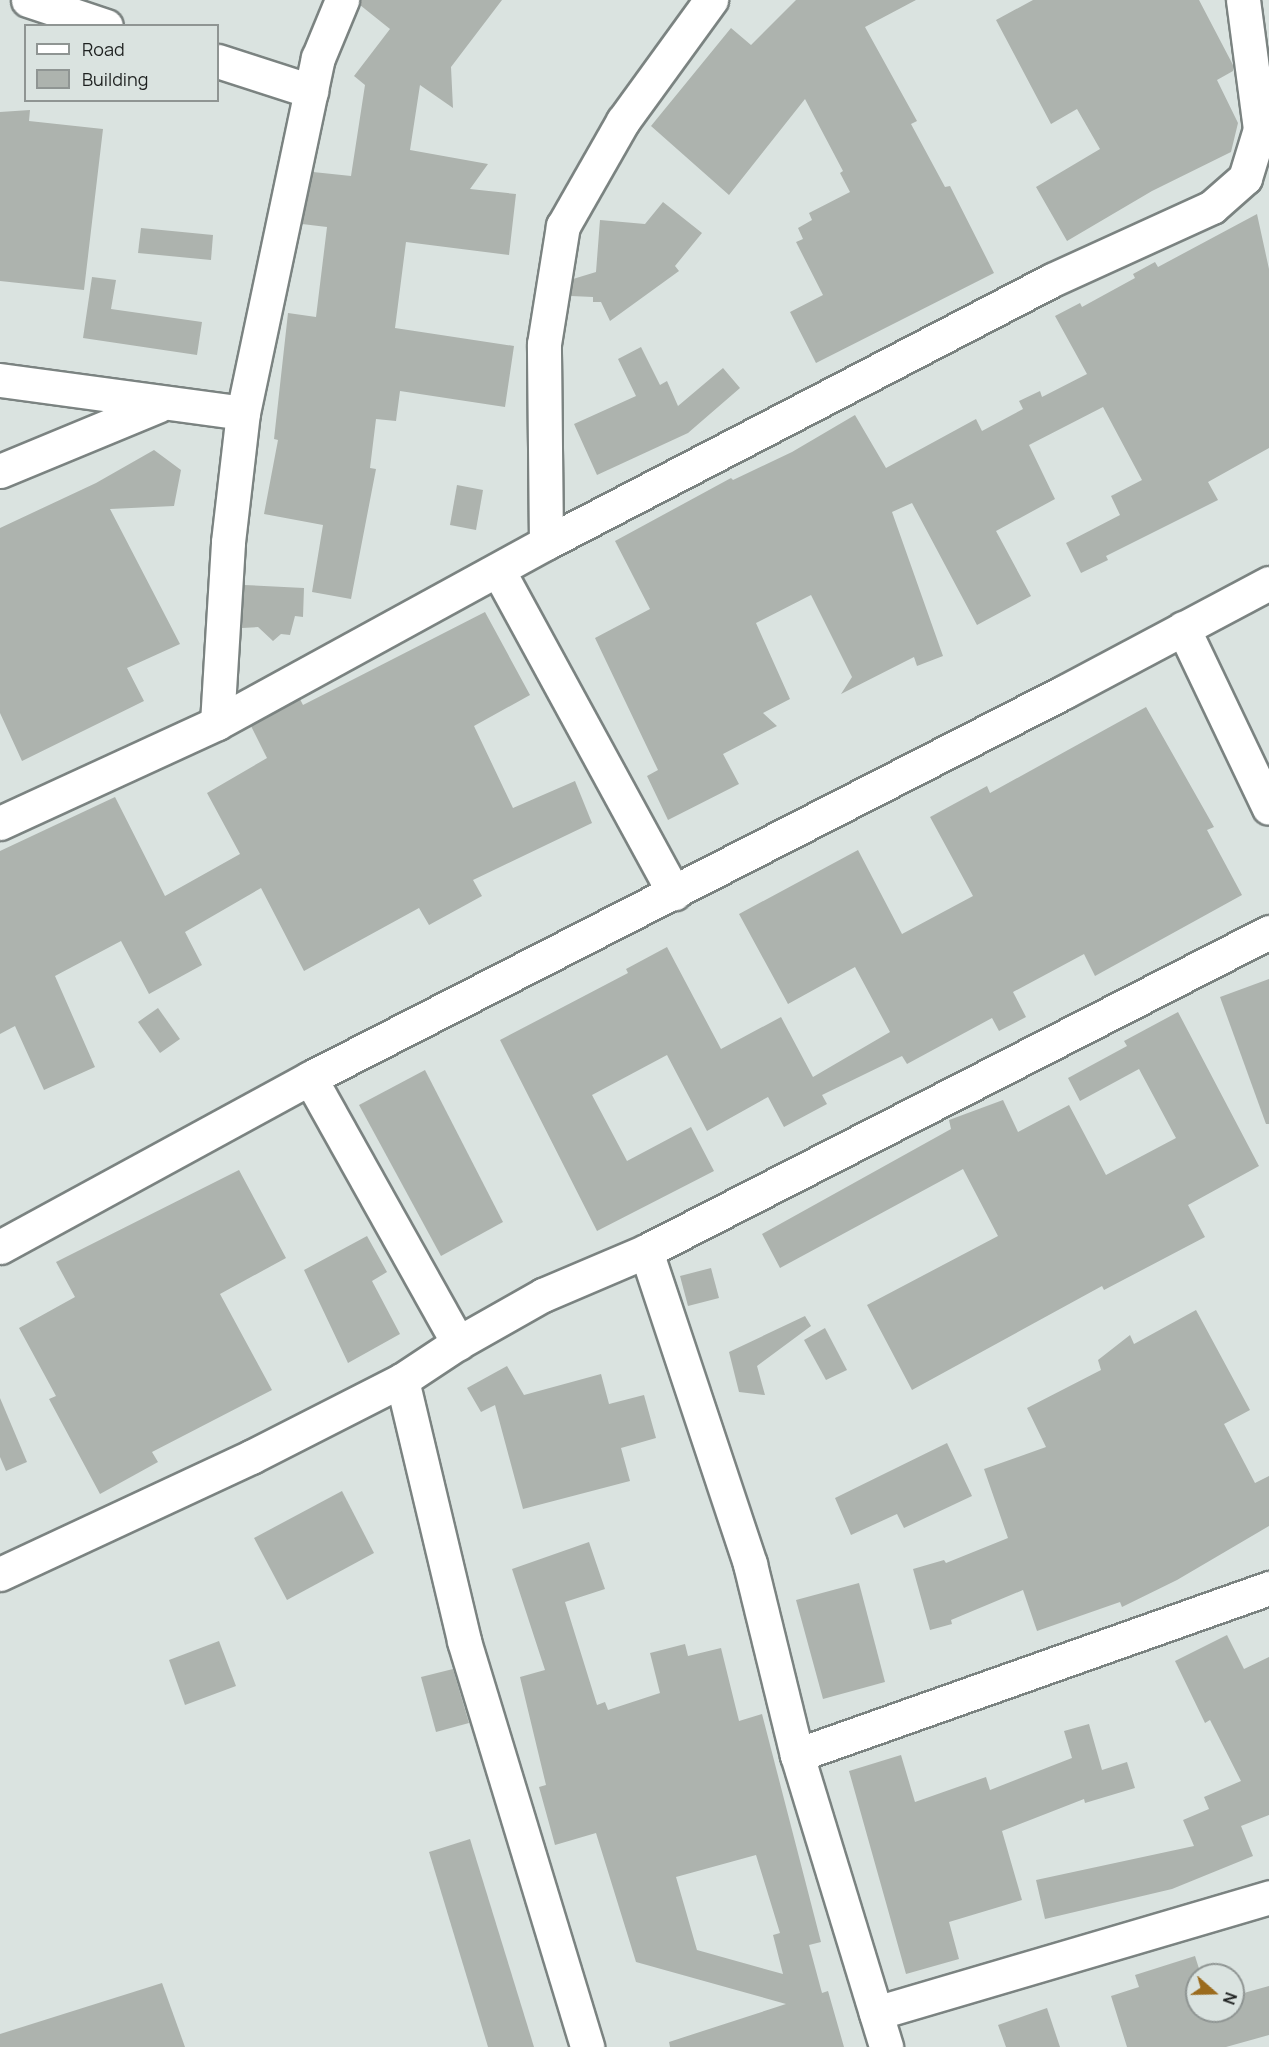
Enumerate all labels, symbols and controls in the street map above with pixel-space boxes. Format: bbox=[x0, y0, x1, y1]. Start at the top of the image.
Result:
legend bbox=[24, 24, 219, 102]
text: Road bbox=[82, 37, 125, 61]
text: Building bbox=[82, 67, 148, 91]
north arrow bbox=[1185, 1963, 1245, 2023]
text: N bbox=[1218, 1989, 1242, 2008]

